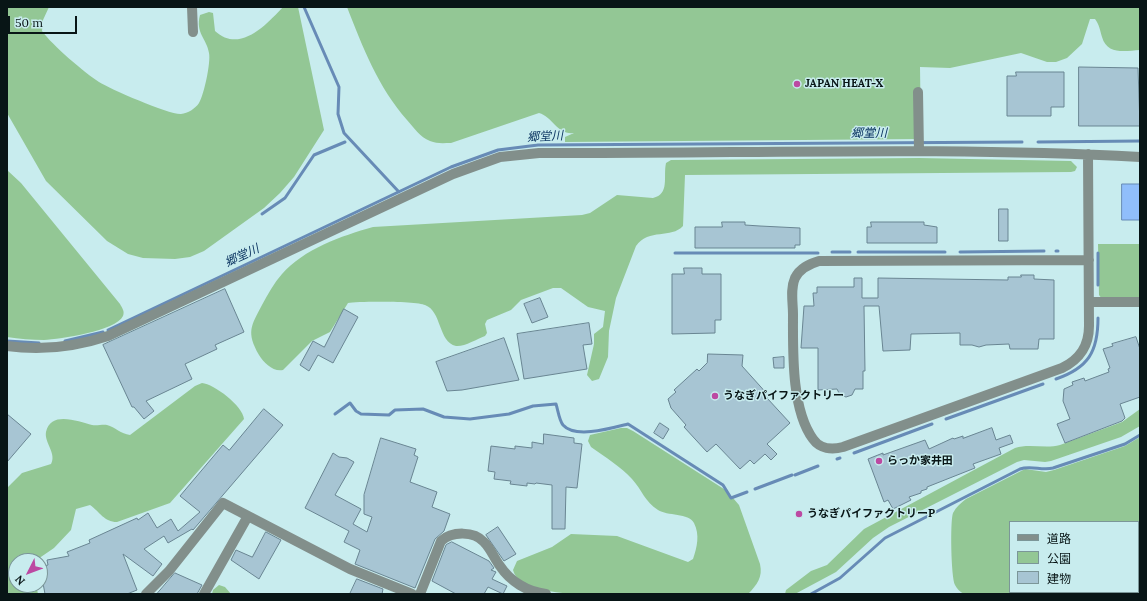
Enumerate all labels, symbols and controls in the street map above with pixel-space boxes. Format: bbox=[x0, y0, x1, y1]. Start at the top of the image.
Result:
scale bar bbox=[10, 8, 79, 34]
text: 50 m bbox=[15, 15, 43, 30]
place label: JAPAN HEAT-X bbox=[805, 77, 883, 91]
marker: JAPAN HEAT-X bbox=[792, 79, 802, 89]
water label: 郷堂川 bbox=[851, 127, 887, 141]
water label: 郷堂川 bbox=[527, 129, 563, 145]
water label: 郷堂川 bbox=[223, 242, 261, 270]
place label: うなぎパイファクトリー bbox=[723, 389, 844, 403]
marker: うなぎパイファクトリー bbox=[710, 391, 720, 401]
place label: らっか家井田 bbox=[887, 454, 953, 468]
marker: らっか家井田 bbox=[874, 456, 884, 466]
place label: うなぎパイファクトリーP bbox=[807, 507, 935, 521]
marker: うなぎパイファクトリーP bbox=[794, 509, 804, 519]
legend bbox=[1009, 521, 1139, 593]
text: 道路 bbox=[1047, 531, 1071, 546]
text: 公園 bbox=[1047, 551, 1071, 566]
north arrow bbox=[8, 553, 48, 593]
text: 建物 bbox=[1047, 571, 1071, 586]
text: N bbox=[12, 573, 28, 588]

